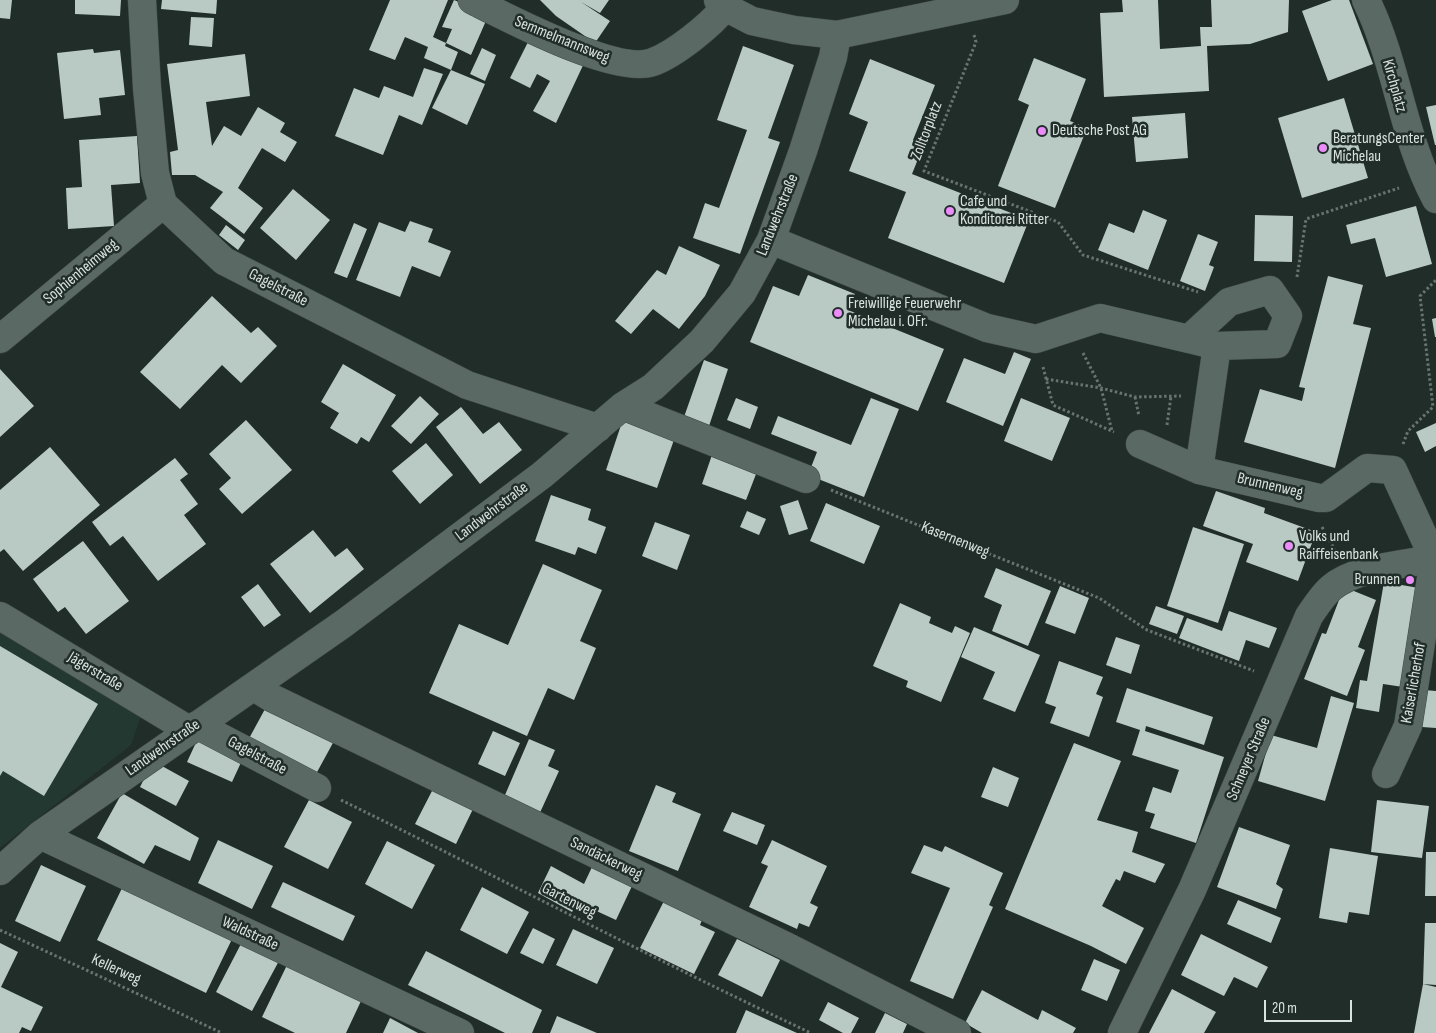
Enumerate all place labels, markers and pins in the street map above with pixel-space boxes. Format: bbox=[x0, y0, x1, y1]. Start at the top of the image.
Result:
place label: Deutsche Post AG bbox=[1052, 121, 1147, 141]
marker: Deutsche Post AG bbox=[1036, 125, 1048, 137]
place label: BeratungsCenter Michelau bbox=[1333, 129, 1424, 167]
marker: BeratungsCenter Michelau bbox=[1317, 142, 1329, 154]
place label: Cafe und Konditorei Ritter bbox=[960, 192, 1049, 230]
marker: Cafe und Konditorei Ritter bbox=[944, 205, 956, 217]
place label: Freiwillige Feuerwehr Michelau i. OFr. bbox=[848, 294, 961, 332]
marker: Freiwillige Feuerwehr Michelau i. OFr. bbox=[832, 307, 844, 319]
place label: Volks und Raiffeisenbank bbox=[1299, 527, 1378, 565]
marker: Volks und Raiffeisenbank bbox=[1283, 540, 1295, 552]
place label: Brunnen bbox=[1355, 570, 1400, 590]
marker: Brunnen bbox=[1404, 574, 1416, 586]

